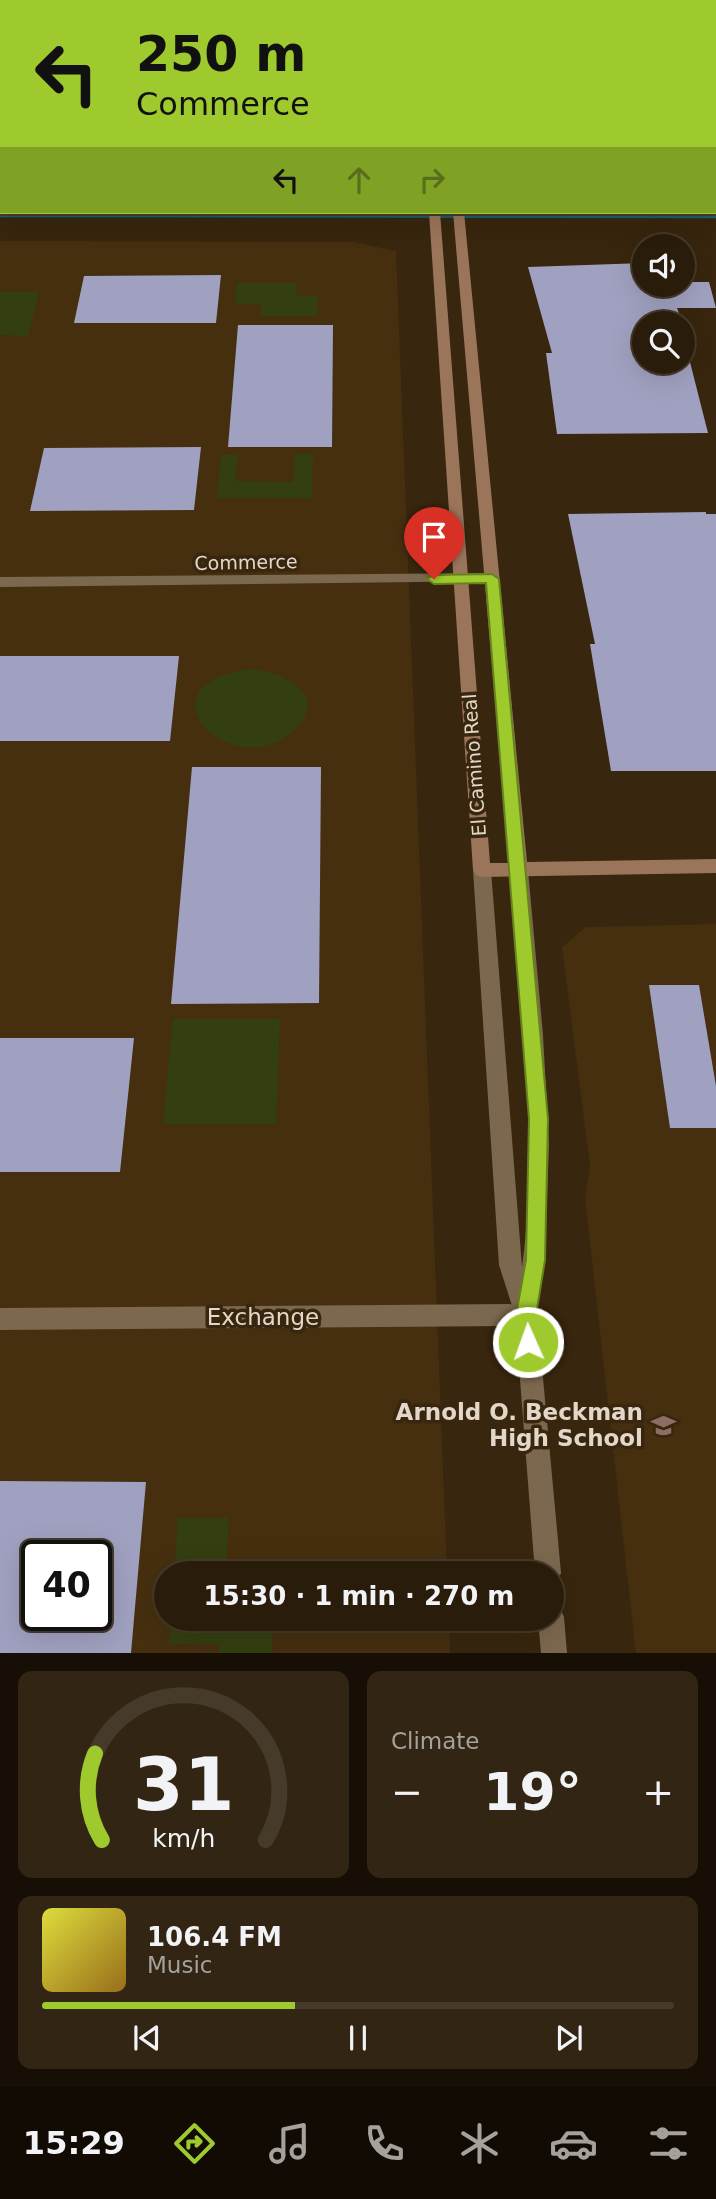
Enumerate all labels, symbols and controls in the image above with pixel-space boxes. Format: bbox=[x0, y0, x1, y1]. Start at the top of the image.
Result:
text: 250 m bbox=[136, 26, 306, 83]
icon: left bbox=[21, 28, 112, 119]
text: Commerce bbox=[136, 85, 310, 123]
icon: left bbox=[267, 161, 305, 199]
icon: ahead bbox=[340, 161, 378, 199]
icon: right bbox=[413, 161, 451, 199]
map controls bbox=[632, 234, 695, 374]
button: sound bbox=[632, 234, 695, 297]
button: search bbox=[632, 311, 695, 374]
pin bbox=[404, 507, 464, 579]
icon: arrive bbox=[415, 518, 453, 556]
street label: Commerce bbox=[194, 550, 298, 574]
street label: El Camino Real bbox=[458, 693, 490, 837]
street label: Exchange bbox=[207, 1304, 319, 1330]
position arrow bbox=[491, 1305, 565, 1379]
place label: Arnold O. Beckman High School bbox=[396, 1399, 643, 1451]
school or university icon: Arnold O. Beckman High School bbox=[649, 1411, 677, 1439]
speed limit sign: 40 bbox=[21, 1540, 112, 1631]
text: 15:30 · 1 min · 270 m bbox=[204, 1581, 514, 1611]
text: Climate bbox=[391, 1728, 480, 1754]
text: 31 bbox=[133, 1743, 234, 1828]
text: 19° bbox=[483, 1762, 582, 1822]
text: − bbox=[391, 1770, 423, 1814]
text: + bbox=[642, 1770, 674, 1814]
text: km/h bbox=[152, 1824, 215, 1853]
text: 106.4 FM bbox=[147, 1922, 282, 1952]
text: Music bbox=[147, 1952, 212, 1978]
icon: previous bbox=[128, 2019, 166, 2057]
icon: pause bbox=[339, 2019, 377, 2057]
icon: next bbox=[550, 2019, 588, 2057]
icon: directions bbox=[170, 2119, 219, 2168]
icon: music bbox=[265, 2119, 314, 2168]
icon: phone bbox=[360, 2119, 409, 2168]
icon: climate bbox=[455, 2119, 504, 2168]
icon: car bbox=[549, 2119, 598, 2168]
icon: filters bbox=[644, 2119, 693, 2168]
text: 15:29 bbox=[23, 2124, 125, 2162]

